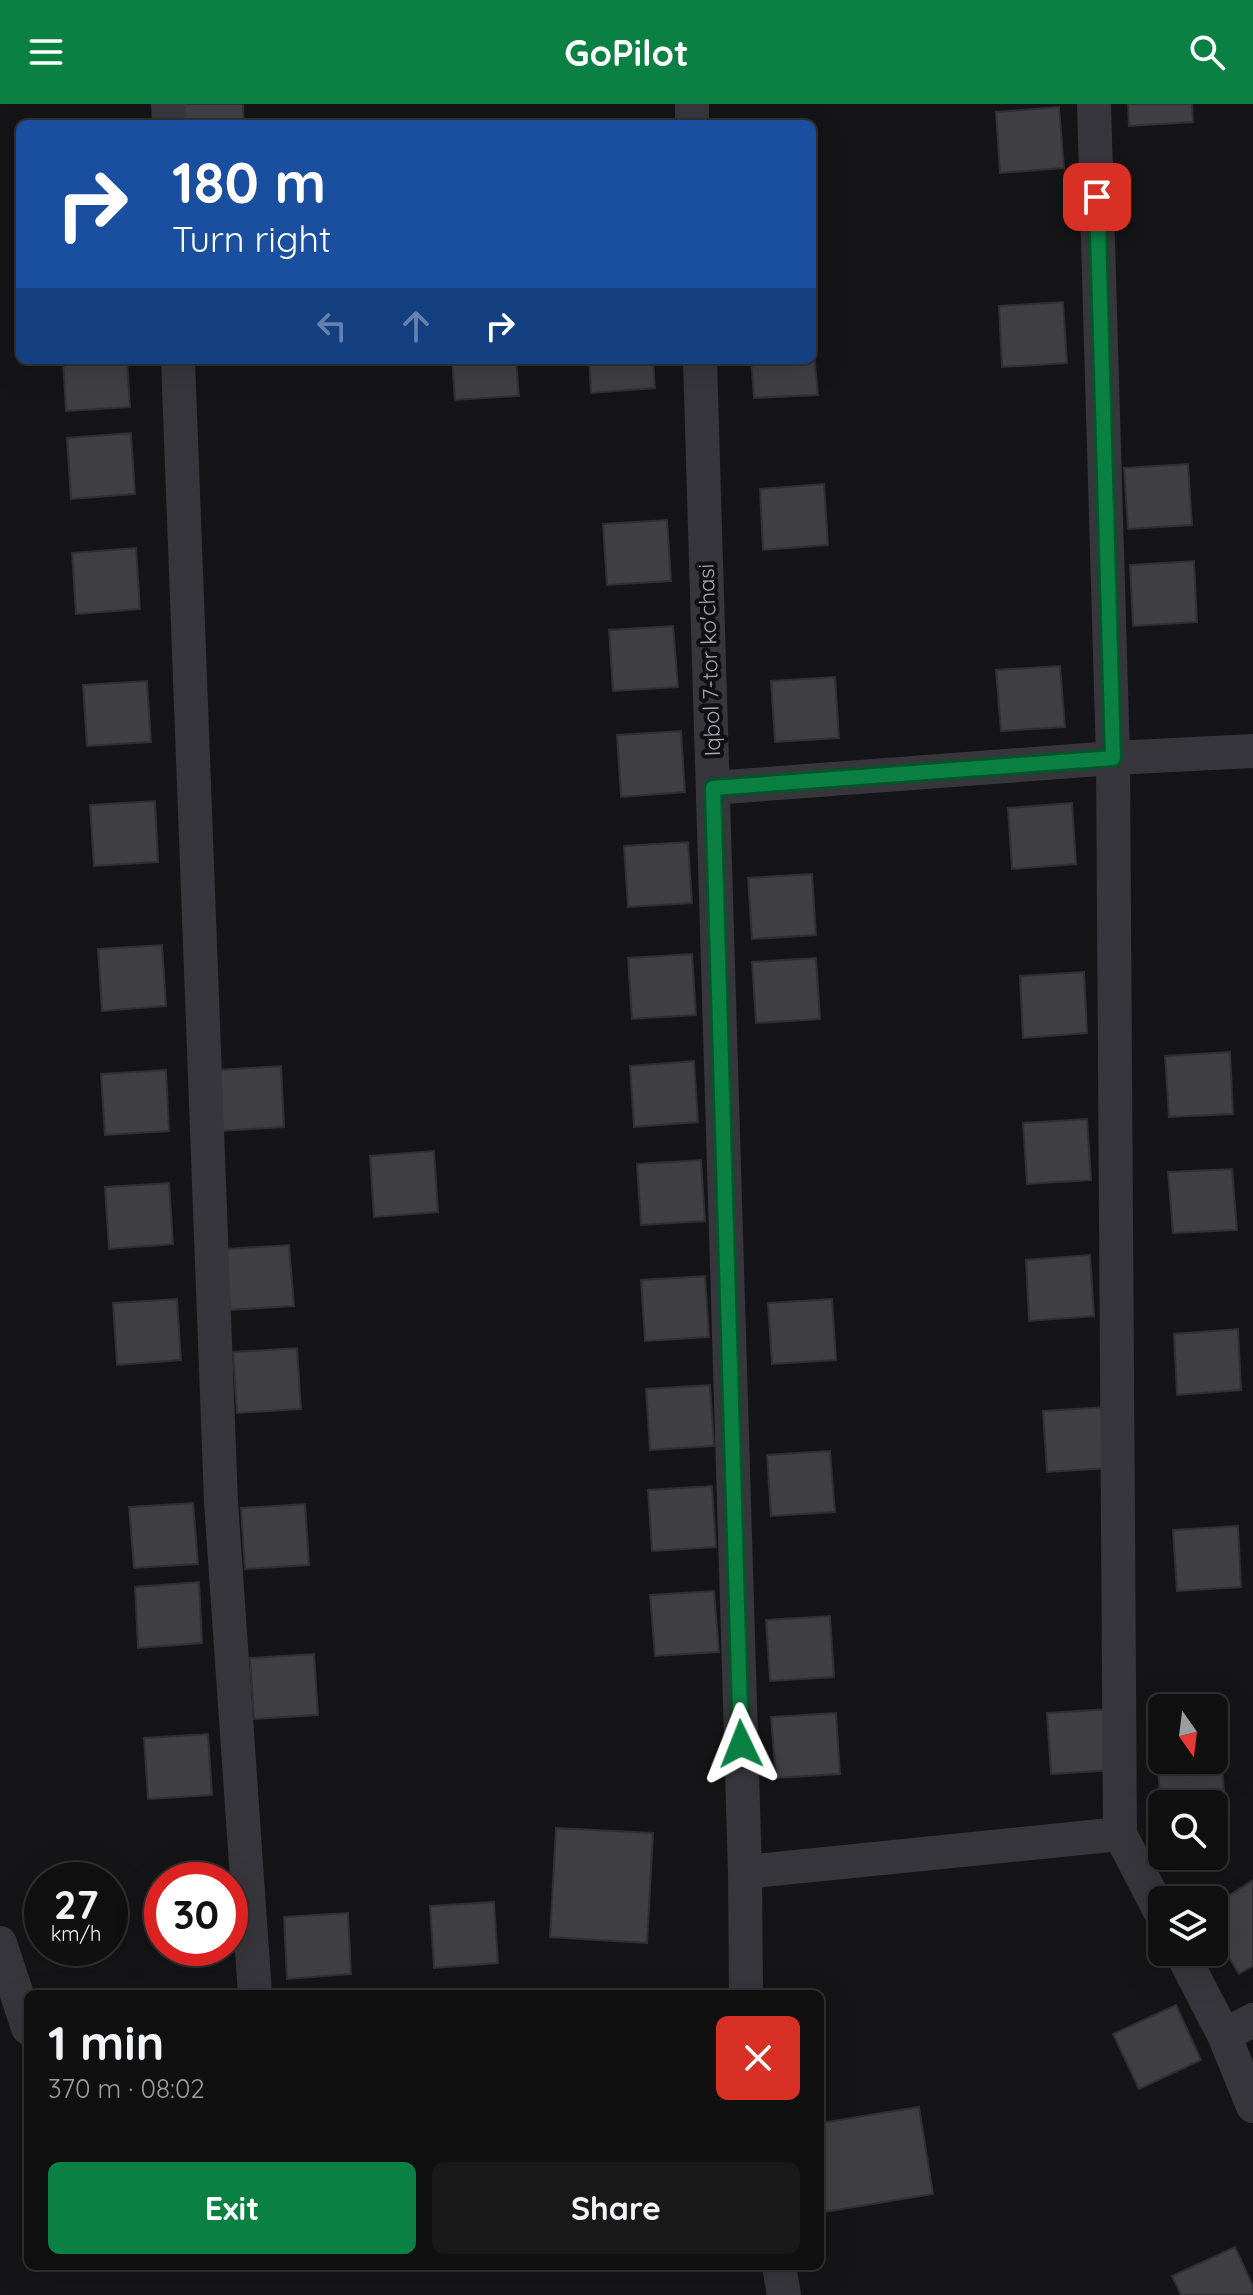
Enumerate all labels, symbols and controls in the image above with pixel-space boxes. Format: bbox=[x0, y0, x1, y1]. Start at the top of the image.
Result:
icon: menu bbox=[24, 30, 68, 74]
text: GoPilot bbox=[564, 30, 689, 75]
icon: search bbox=[1185, 30, 1229, 74]
text: 180 m bbox=[172, 147, 326, 217]
icon: right bbox=[40, 152, 144, 256]
pin bbox=[1063, 163, 1131, 231]
icon: arrive bbox=[1075, 175, 1119, 219]
text: Turn right bbox=[172, 216, 331, 261]
icon: left bbox=[310, 304, 354, 348]
icon: ahead bbox=[394, 304, 438, 348]
icon: right bbox=[478, 304, 522, 348]
street label: Iqbol 7-tor ko'chasi bbox=[692, 563, 726, 757]
north arrow bbox=[1148, 1694, 1228, 1774]
map controls bbox=[1148, 1694, 1228, 1966]
position arrow bbox=[699, 1702, 783, 1786]
button: search bbox=[1148, 1790, 1228, 1870]
speed limit sign: 30 bbox=[144, 1862, 248, 1966]
text: 27 bbox=[54, 1879, 98, 1929]
button: layers bbox=[1148, 1886, 1228, 1966]
text: km/h bbox=[51, 1921, 101, 1946]
text: 1 min bbox=[48, 2012, 164, 2072]
button: close bbox=[716, 2016, 800, 2100]
text: 370 m · 08:02 bbox=[48, 2072, 205, 2105]
button: Exit bbox=[48, 2162, 416, 2254]
button: Share bbox=[432, 2162, 800, 2254]

